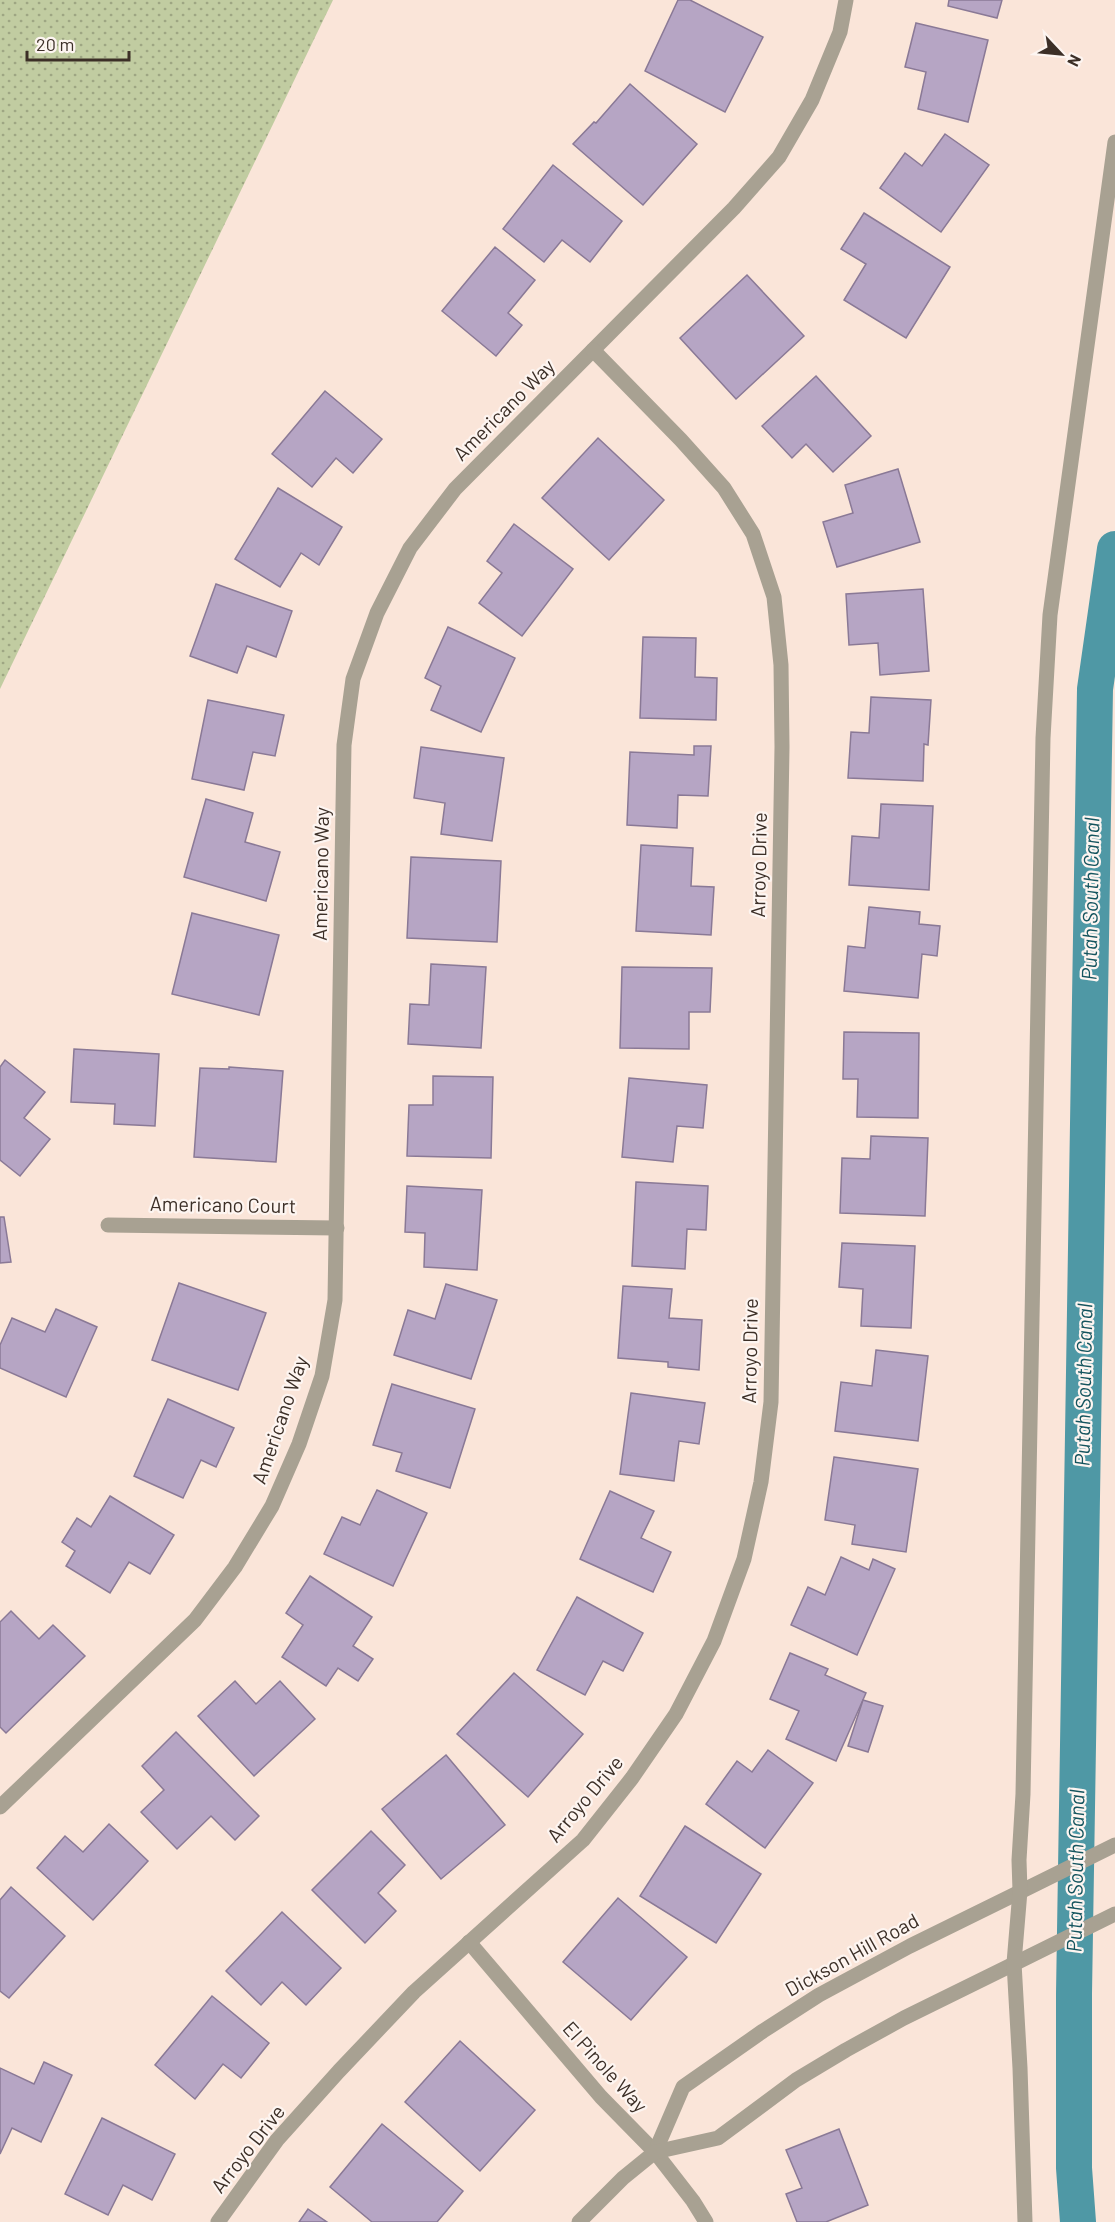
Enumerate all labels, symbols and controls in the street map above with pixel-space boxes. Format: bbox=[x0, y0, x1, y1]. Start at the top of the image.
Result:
scale bar bbox=[27, 24, 129, 62]
north arrow bbox=[1031, 24, 1091, 84]
text: 20 m bbox=[36, 33, 74, 55]
text: N bbox=[1064, 52, 1086, 70]
street label: Americano Way bbox=[448, 354, 559, 465]
street label: Americano Way bbox=[307, 807, 333, 941]
street label: Arroyo Drive bbox=[745, 812, 771, 918]
water label: Putah South Canal bbox=[1076, 817, 1103, 981]
street label: Americano Court bbox=[150, 1191, 296, 1217]
street label: Arroyo Drive bbox=[736, 1298, 762, 1404]
water label: Putah South Canal bbox=[1069, 1303, 1096, 1467]
street label: Americano Way bbox=[246, 1353, 312, 1487]
street label: Arroyo Drive bbox=[541, 1750, 627, 1846]
water label: Putah South Canal bbox=[1061, 1789, 1088, 1953]
street label: Dickson Hill Road bbox=[781, 1908, 922, 2001]
street label: El Pinole Way bbox=[559, 2016, 653, 2117]
street label: Arroyo Drive bbox=[205, 2099, 289, 2197]

